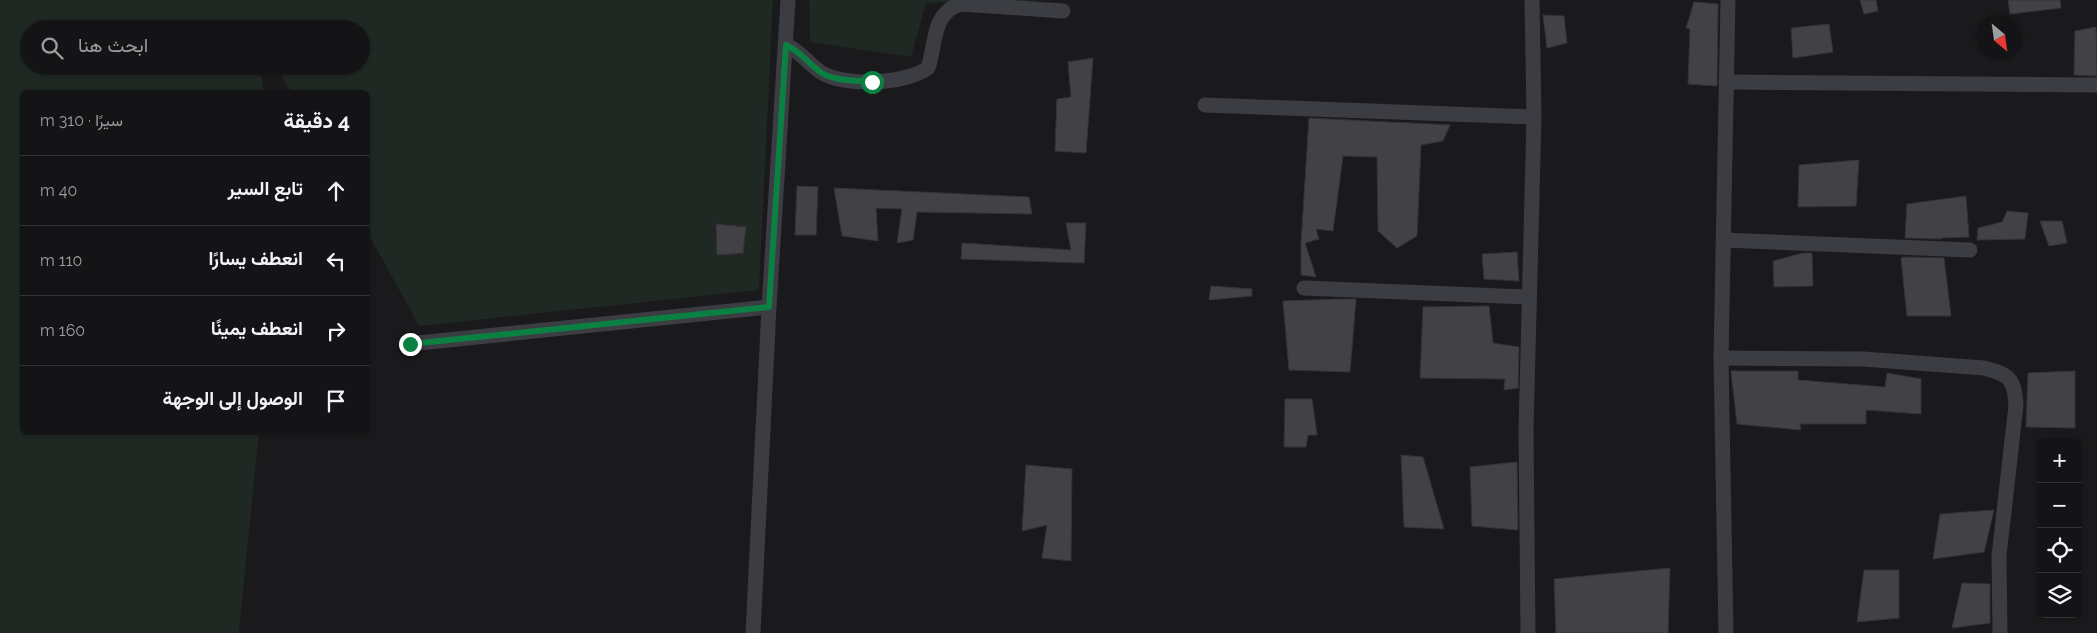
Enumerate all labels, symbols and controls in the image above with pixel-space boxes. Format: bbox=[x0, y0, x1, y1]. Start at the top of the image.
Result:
north arrow bbox=[1977, 15, 2022, 60]
search box bbox=[20, 20, 370, 75]
icon: search bbox=[38, 34, 66, 62]
text: ابحث هنا bbox=[78, 34, 148, 56]
route start bbox=[861, 71, 884, 94]
text: 4 دقيقة bbox=[283, 108, 350, 133]
text: سيرًا · 310 m bbox=[40, 111, 123, 130]
text: تابع السير bbox=[228, 177, 303, 199]
icon: ahead bbox=[322, 177, 350, 205]
text: 40 m bbox=[40, 181, 77, 200]
text: انعطف يسارًا bbox=[209, 247, 303, 269]
icon: left bbox=[322, 247, 350, 275]
text: 110 m bbox=[40, 251, 82, 270]
text: انعطف يمينًا bbox=[211, 317, 303, 339]
icon: right bbox=[322, 317, 350, 345]
text: 160 m bbox=[40, 321, 85, 340]
route end bbox=[399, 333, 422, 356]
text: الوصول إلى الوجهة bbox=[163, 387, 303, 409]
icon: arrive bbox=[322, 387, 350, 415]
map controls bbox=[2037, 438, 2082, 618]
button: + bbox=[2037, 438, 2082, 483]
button: − bbox=[2037, 483, 2082, 528]
button: locate bbox=[2037, 528, 2082, 573]
button: layers bbox=[2037, 573, 2082, 618]

